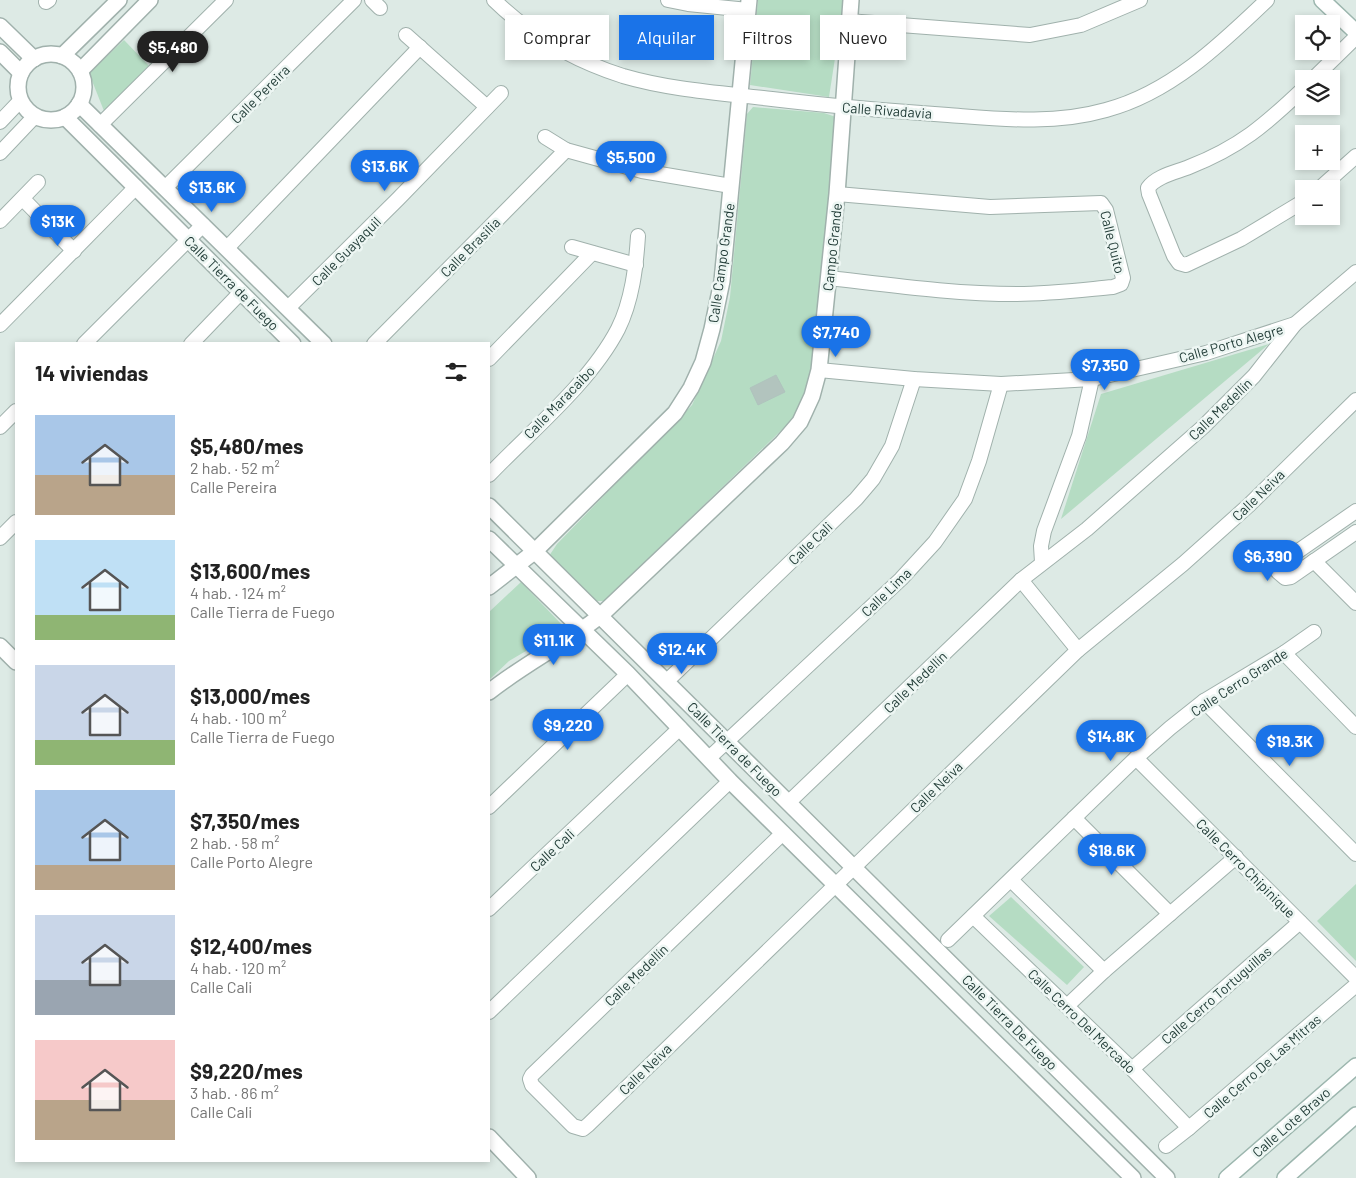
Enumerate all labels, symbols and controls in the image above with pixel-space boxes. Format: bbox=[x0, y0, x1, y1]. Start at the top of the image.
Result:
chip: Comprar bbox=[505, 15, 609, 60]
chip: Alquilar bbox=[619, 15, 714, 60]
chip: Filtros bbox=[724, 15, 810, 60]
chip: Nuevo bbox=[820, 15, 906, 60]
map controls bbox=[1295, 15, 1340, 225]
button: locate bbox=[1295, 15, 1340, 60]
pin: $5,480 bbox=[132, 30, 214, 73]
text: $5,480 bbox=[148, 37, 198, 56]
street label: Calle Pereira bbox=[227, 61, 293, 127]
button: layers bbox=[1295, 70, 1340, 115]
street label: Calle Rivadavia bbox=[841, 98, 933, 122]
button: + bbox=[1295, 125, 1340, 170]
pin: $5,500 bbox=[590, 140, 672, 183]
text: $5,500 bbox=[607, 147, 655, 166]
pin: $13.6K bbox=[344, 150, 426, 192]
text: $13.6K bbox=[362, 156, 408, 175]
pin: $13.6K bbox=[171, 170, 253, 213]
text: $13.6K bbox=[189, 177, 235, 196]
button: − bbox=[1295, 180, 1340, 225]
street label: Calle Campo Grande bbox=[704, 202, 738, 324]
street label: Campo Grande bbox=[819, 202, 845, 292]
pin: $13K bbox=[28, 204, 88, 247]
street label: Calle Quito bbox=[1097, 209, 1129, 275]
text: $13K bbox=[41, 211, 75, 230]
street label: Calle Guayaquil bbox=[308, 213, 384, 289]
street label: Calle Brasilia bbox=[437, 214, 503, 280]
street label: Calle Tierra de Fuego bbox=[181, 232, 283, 334]
pin: $7,740 bbox=[795, 316, 877, 358]
street label: Calle Porto Alegre bbox=[1177, 320, 1285, 366]
text: $7,740 bbox=[812, 322, 860, 341]
pin: $7,350 bbox=[1064, 348, 1146, 391]
text: $7,350 bbox=[1082, 355, 1128, 374]
icon: filters bbox=[442, 358, 470, 386]
text: 14 viviendas bbox=[35, 360, 148, 385]
street label: Calle Maracaibo bbox=[520, 362, 598, 442]
street label: Calle Medellín bbox=[1185, 374, 1255, 444]
text: $5,480/mes bbox=[190, 433, 304, 458]
icon: home bbox=[75, 435, 135, 495]
text: 2 hab. · 52 m² bbox=[190, 458, 280, 477]
street label: Calle Neiva bbox=[1228, 466, 1288, 524]
text: Calle Pereira bbox=[190, 477, 277, 496]
street label: Calle Cali bbox=[784, 518, 836, 568]
pin: $6,390 bbox=[1227, 540, 1309, 582]
text: $6,390 bbox=[1244, 546, 1292, 565]
text: $13,600/mes bbox=[190, 558, 310, 583]
icon: home bbox=[75, 560, 135, 620]
street label: Calle Lima bbox=[858, 564, 914, 620]
text: 4 hab. · 124 m² bbox=[190, 583, 286, 602]
text: Calle Tierra de Fuego bbox=[190, 602, 335, 621]
pin: $11.1K bbox=[513, 624, 595, 666]
text: $11.1K bbox=[534, 630, 574, 649]
pin: $12.4K bbox=[641, 632, 723, 675]
text: $12.4K bbox=[658, 639, 706, 658]
street label: Calle Cerro Grande bbox=[1187, 644, 1291, 720]
street label: Calle Medellín bbox=[880, 647, 950, 717]
text: $13,000/mes bbox=[190, 683, 310, 708]
icon: home bbox=[75, 685, 135, 745]
street label: Calle Tierra de Fuego bbox=[684, 698, 786, 800]
text: 4 hab. · 100 m² bbox=[190, 708, 287, 727]
pin: $9,220 bbox=[527, 708, 609, 751]
text: $9,220 bbox=[544, 715, 592, 734]
pin: $14.8K bbox=[1070, 720, 1152, 762]
pin: $19.3K bbox=[1249, 724, 1331, 767]
text: $14.8K bbox=[1087, 726, 1135, 745]
text: Calle Tierra de Fuego bbox=[190, 727, 335, 746]
text: $19.3K bbox=[1267, 731, 1313, 750]
street label: Calle Neiva bbox=[906, 758, 966, 816]
text: $7,350/mes bbox=[190, 808, 300, 833]
icon: home bbox=[75, 810, 135, 870]
street label: Calle Cerro Chipinique bbox=[1193, 815, 1299, 921]
street label: Calle Cali bbox=[526, 825, 578, 875]
text: 2 hab. · 58 m² bbox=[190, 833, 279, 852]
pin: $18.6K bbox=[1071, 834, 1153, 876]
text: $18.6K bbox=[1089, 840, 1135, 859]
text: Calle Porto Alegre bbox=[190, 852, 313, 871]
text: $12,400/mes bbox=[190, 933, 312, 958]
icon: home bbox=[75, 935, 135, 995]
street label: Calle Medellín bbox=[601, 940, 671, 1010]
street label: Calle Cerro Tortuguillas bbox=[1158, 942, 1275, 1047]
text: 4 hab. · 120 m² bbox=[190, 958, 286, 977]
street label: Calle Cerro Del Mercado bbox=[1025, 965, 1139, 1077]
street label: Calle Tierra De Fuego bbox=[959, 971, 1061, 1073]
text: Calle Cali bbox=[190, 977, 252, 996]
street label: Calle Cerro De Las Mitras bbox=[1200, 1010, 1324, 1122]
street label: Calle Neiva bbox=[615, 1040, 675, 1098]
text: $9,220/mes bbox=[190, 1058, 303, 1083]
icon: home bbox=[75, 1060, 135, 1120]
text: 3 hab. · 86 m² bbox=[190, 1083, 279, 1102]
street label: Calle Lote Bravo bbox=[1248, 1083, 1334, 1161]
text: Calle Cali bbox=[190, 1102, 252, 1121]

